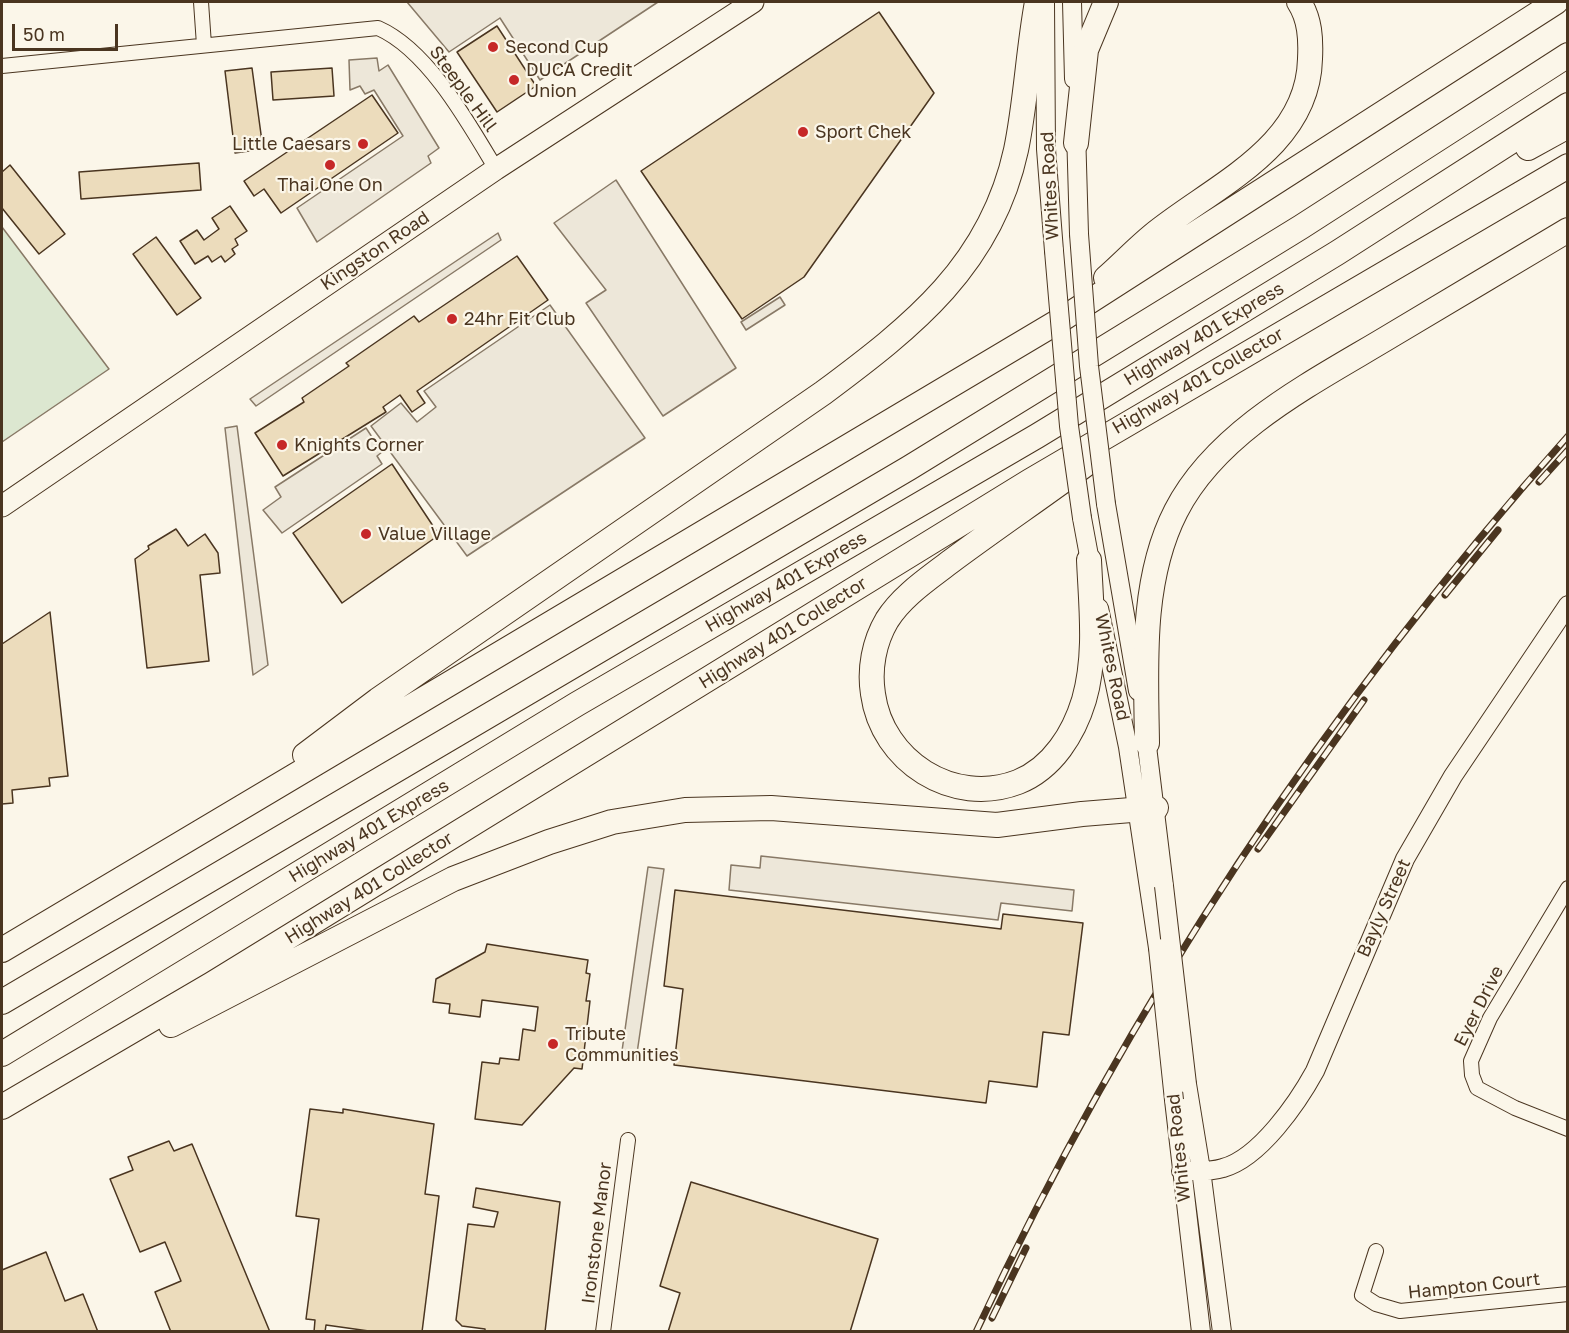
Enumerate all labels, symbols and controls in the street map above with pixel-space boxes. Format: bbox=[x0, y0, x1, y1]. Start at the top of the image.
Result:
scale bar bbox=[15, 12, 122, 50]
text: 50 m bbox=[23, 23, 65, 45]
place label: Second Cup bbox=[505, 36, 608, 58]
marker: Second Cup bbox=[486, 40, 500, 54]
street label: Steeple Hill bbox=[425, 42, 501, 136]
place label: DUCA Credit Union bbox=[526, 59, 633, 101]
marker: DUCA Credit Union bbox=[507, 73, 521, 87]
place label: Sport Chek bbox=[815, 121, 911, 143]
marker: Sport Chek bbox=[796, 125, 810, 139]
street label: Whites Road bbox=[1036, 131, 1064, 241]
place label: Little Caesars bbox=[232, 133, 351, 155]
marker: Little Caesars bbox=[356, 137, 370, 151]
marker: Thai One On bbox=[323, 158, 337, 172]
place label: Thai One On bbox=[277, 174, 383, 196]
street label: Kingston Road bbox=[316, 207, 434, 295]
street label: Highway 401 Express bbox=[1120, 278, 1288, 390]
place label: 24hr Fit Club bbox=[464, 308, 575, 330]
marker: 24hr Fit Club bbox=[445, 312, 459, 326]
street label: Highway 401 Collector bbox=[1109, 323, 1287, 439]
place label: Knights Corner bbox=[294, 434, 424, 456]
marker: Knights Corner bbox=[275, 438, 289, 452]
place label: Value Village bbox=[378, 523, 491, 545]
marker: Value Village bbox=[359, 527, 373, 541]
street label: Highway 401 Express bbox=[701, 527, 871, 637]
street label: Highway 401 Collector bbox=[695, 572, 871, 694]
street label: Whites Road bbox=[1090, 611, 1134, 723]
street label: Highway 401 Express bbox=[285, 775, 453, 887]
street label: Highway 401 Collector bbox=[281, 827, 457, 949]
street label: Bayly Street bbox=[1353, 856, 1415, 960]
street label: Eyer Drive bbox=[1450, 962, 1508, 1050]
place label: Tribute Communities bbox=[565, 1023, 679, 1066]
marker: Tribute Communities bbox=[546, 1037, 560, 1051]
street label: Whites Road bbox=[1163, 1093, 1195, 1203]
street label: Ironstone Manor bbox=[578, 1161, 616, 1305]
street label: Hampton Court bbox=[1407, 1268, 1541, 1304]

